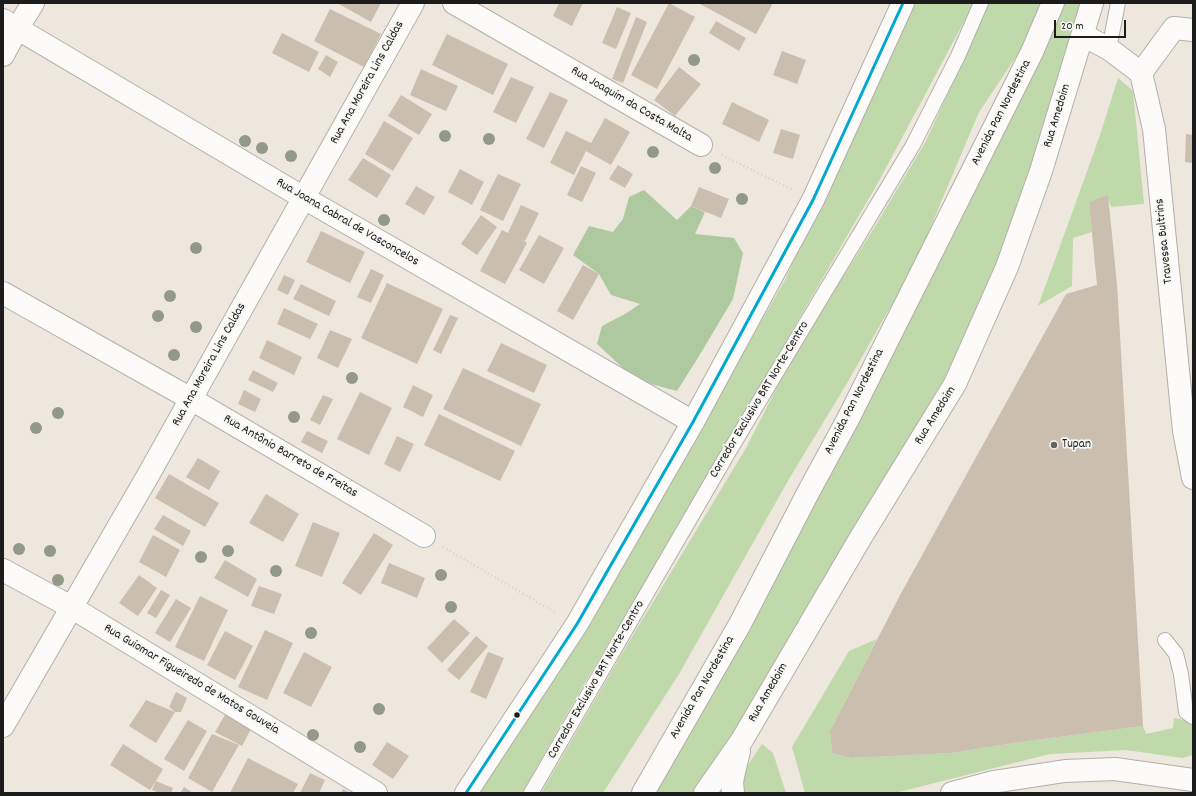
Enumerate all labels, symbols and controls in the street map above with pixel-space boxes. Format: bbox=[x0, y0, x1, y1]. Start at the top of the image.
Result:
scale bar bbox=[1056, 12, 1128, 38]
text: 20 m bbox=[1061, 18, 1084, 35]
street label: Rua Ana Moreira Lins Caldas bbox=[328, 19, 408, 147]
street label: Avenida Pan Nordestina bbox=[969, 58, 1035, 168]
street label: Rua Joaquim da Costa Malta bbox=[567, 64, 695, 146]
street label: Rua Amedoim bbox=[1041, 82, 1075, 150]
street label: Rua Joana Cabral de Vasconcelos bbox=[273, 176, 421, 270]
street label: Travessa Bultrins bbox=[1153, 198, 1177, 284]
street label: Rua Ana Moreira Lins Caldas bbox=[170, 301, 250, 429]
street label: Corredor Exclusivo BRT Norte-Centro bbox=[707, 319, 813, 481]
street label: Avenida Pan Nordestina bbox=[822, 347, 888, 457]
street label: Rua Amedoim bbox=[912, 384, 960, 448]
street label: Rua Antônio Barreto de Freitas bbox=[220, 412, 360, 502]
place label: Tupan bbox=[1062, 437, 1091, 453]
marker: Tupan bbox=[1049, 440, 1059, 450]
street label: Corredor Exclusivo BRT Norte-Centro bbox=[545, 598, 649, 762]
street label: Rua Guiomar Figueiredo de Matos Gouveia bbox=[100, 621, 282, 739]
street label: Avenida Pan Nordestina bbox=[667, 634, 739, 742]
street label: Rua Amedoim bbox=[746, 661, 792, 725]
unlabelled marker bbox=[512, 710, 522, 720]

